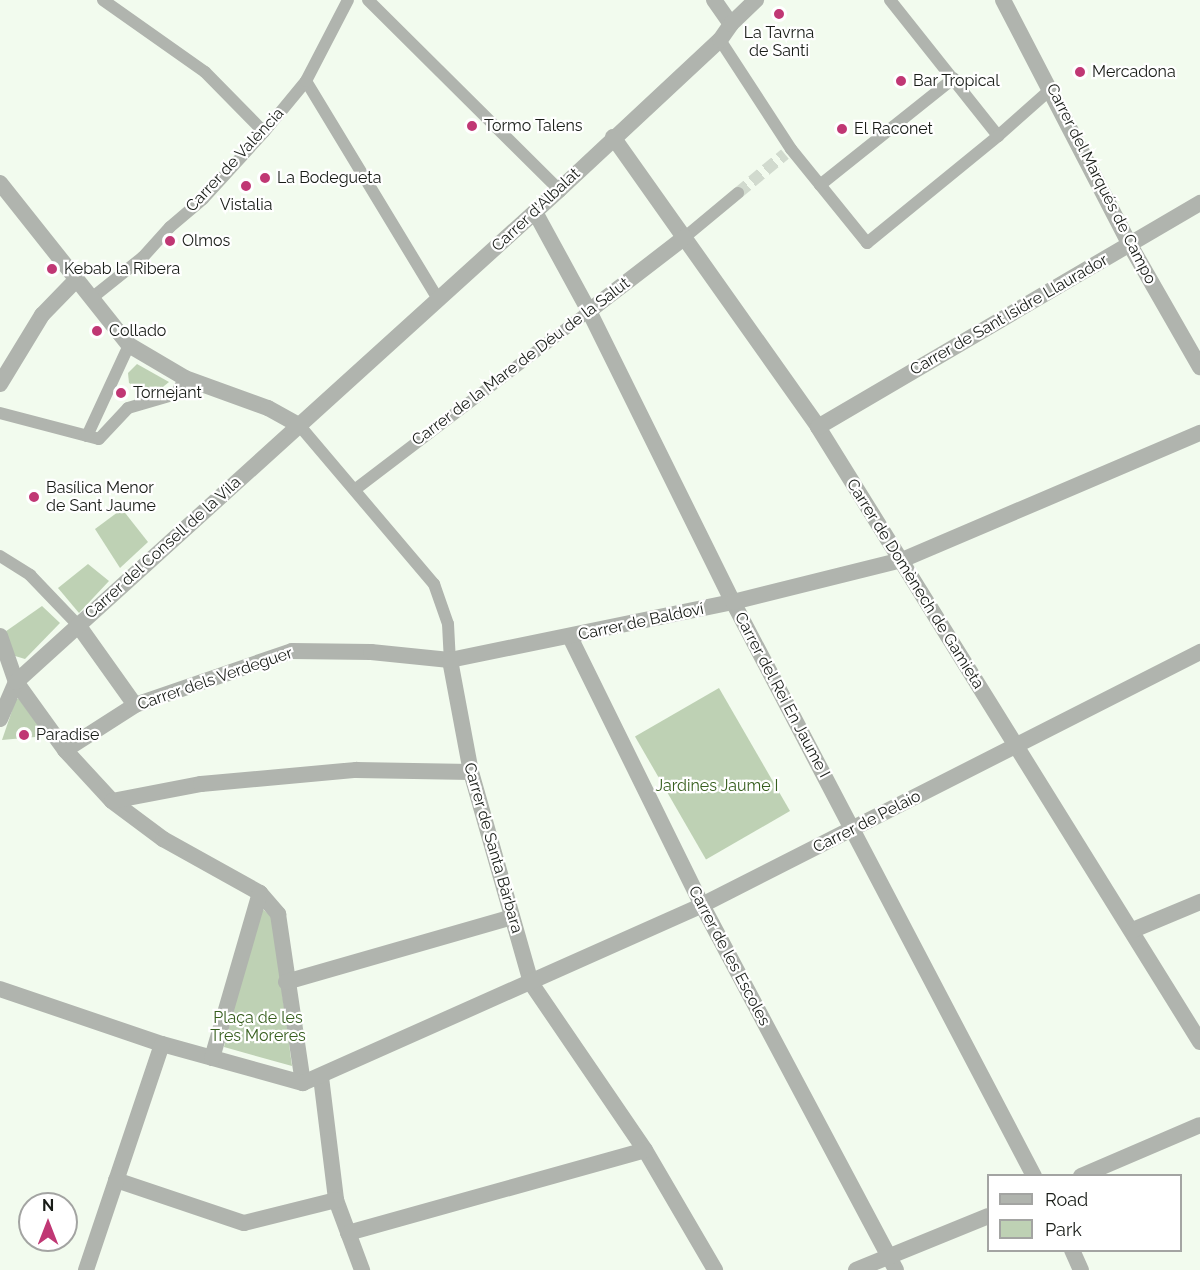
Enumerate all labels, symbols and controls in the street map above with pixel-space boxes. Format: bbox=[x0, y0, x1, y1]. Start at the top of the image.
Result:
marker: La Tavrna de Santi bbox=[772, 7, 786, 21]
place label: La Tavrna de Santi bbox=[744, 23, 814, 61]
place label: Mercadona bbox=[1092, 62, 1176, 82]
marker: Mercadona bbox=[1073, 65, 1087, 79]
place label: Bar Tropical bbox=[913, 71, 1000, 91]
marker: Bar Tropical bbox=[894, 74, 908, 88]
street label: Carrer del Marqués de Campo bbox=[1042, 80, 1160, 288]
street label: Carrer de València bbox=[182, 104, 288, 216]
place label: Tormo Talens bbox=[484, 116, 583, 136]
marker: Tormo Talens bbox=[465, 119, 479, 133]
place label: El Raconet bbox=[854, 119, 933, 139]
marker: El Raconet bbox=[835, 122, 849, 136]
street label: Carrer d'Albalat bbox=[488, 164, 584, 256]
place label: La Bodegueta bbox=[277, 168, 381, 188]
marker: La Bodegueta bbox=[258, 171, 272, 185]
marker: Vistalia bbox=[239, 179, 253, 193]
place label: Vistalia bbox=[220, 195, 272, 215]
place label: Olmos bbox=[182, 231, 230, 251]
marker: Olmos bbox=[163, 234, 177, 248]
street label: Carrer de Sant Isidre Llaurador bbox=[907, 250, 1111, 380]
place label: Kebab la Ribera bbox=[64, 259, 180, 279]
marker: Kebab la Ribera bbox=[45, 262, 59, 276]
street label: Carrer de la Mare de Déu de la Salut bbox=[408, 274, 634, 450]
place label: Collado bbox=[109, 321, 166, 341]
marker: Collado bbox=[90, 324, 104, 338]
place label: Tornejant bbox=[133, 383, 202, 403]
marker: Tornejant bbox=[114, 386, 128, 400]
street label: Carrer del Consell de la Vila bbox=[80, 472, 246, 624]
street label: Carrer de Domènech de Gamieta bbox=[842, 475, 988, 693]
place label: Basílica Menor de Sant Jaume bbox=[46, 478, 156, 516]
marker: Basílica Menor de Sant Jaume bbox=[27, 490, 41, 504]
street label: Carrer de Baldoví bbox=[576, 599, 706, 645]
street label: Carrer del Rei En Jaume I bbox=[730, 609, 834, 781]
street label: Carrer dels Verdeguer bbox=[135, 643, 295, 715]
place label: Paradise bbox=[36, 725, 99, 745]
marker: Paradise bbox=[17, 728, 31, 742]
street label: Carrer de Santa Bàrbara bbox=[459, 760, 527, 936]
park label: Jardines Jaume I bbox=[655, 776, 779, 796]
street label: Carrer de Pelaio bbox=[810, 787, 924, 857]
street label: Carrer de les Escoles bbox=[684, 883, 774, 1029]
park label: Plaça de les Tres Moreres bbox=[210, 1008, 306, 1046]
legend bbox=[987, 1174, 1182, 1252]
text: Road bbox=[1045, 1189, 1088, 1210]
north arrow bbox=[18, 1192, 78, 1252]
text: N bbox=[42, 1196, 54, 1215]
text: Park bbox=[1045, 1219, 1082, 1240]

